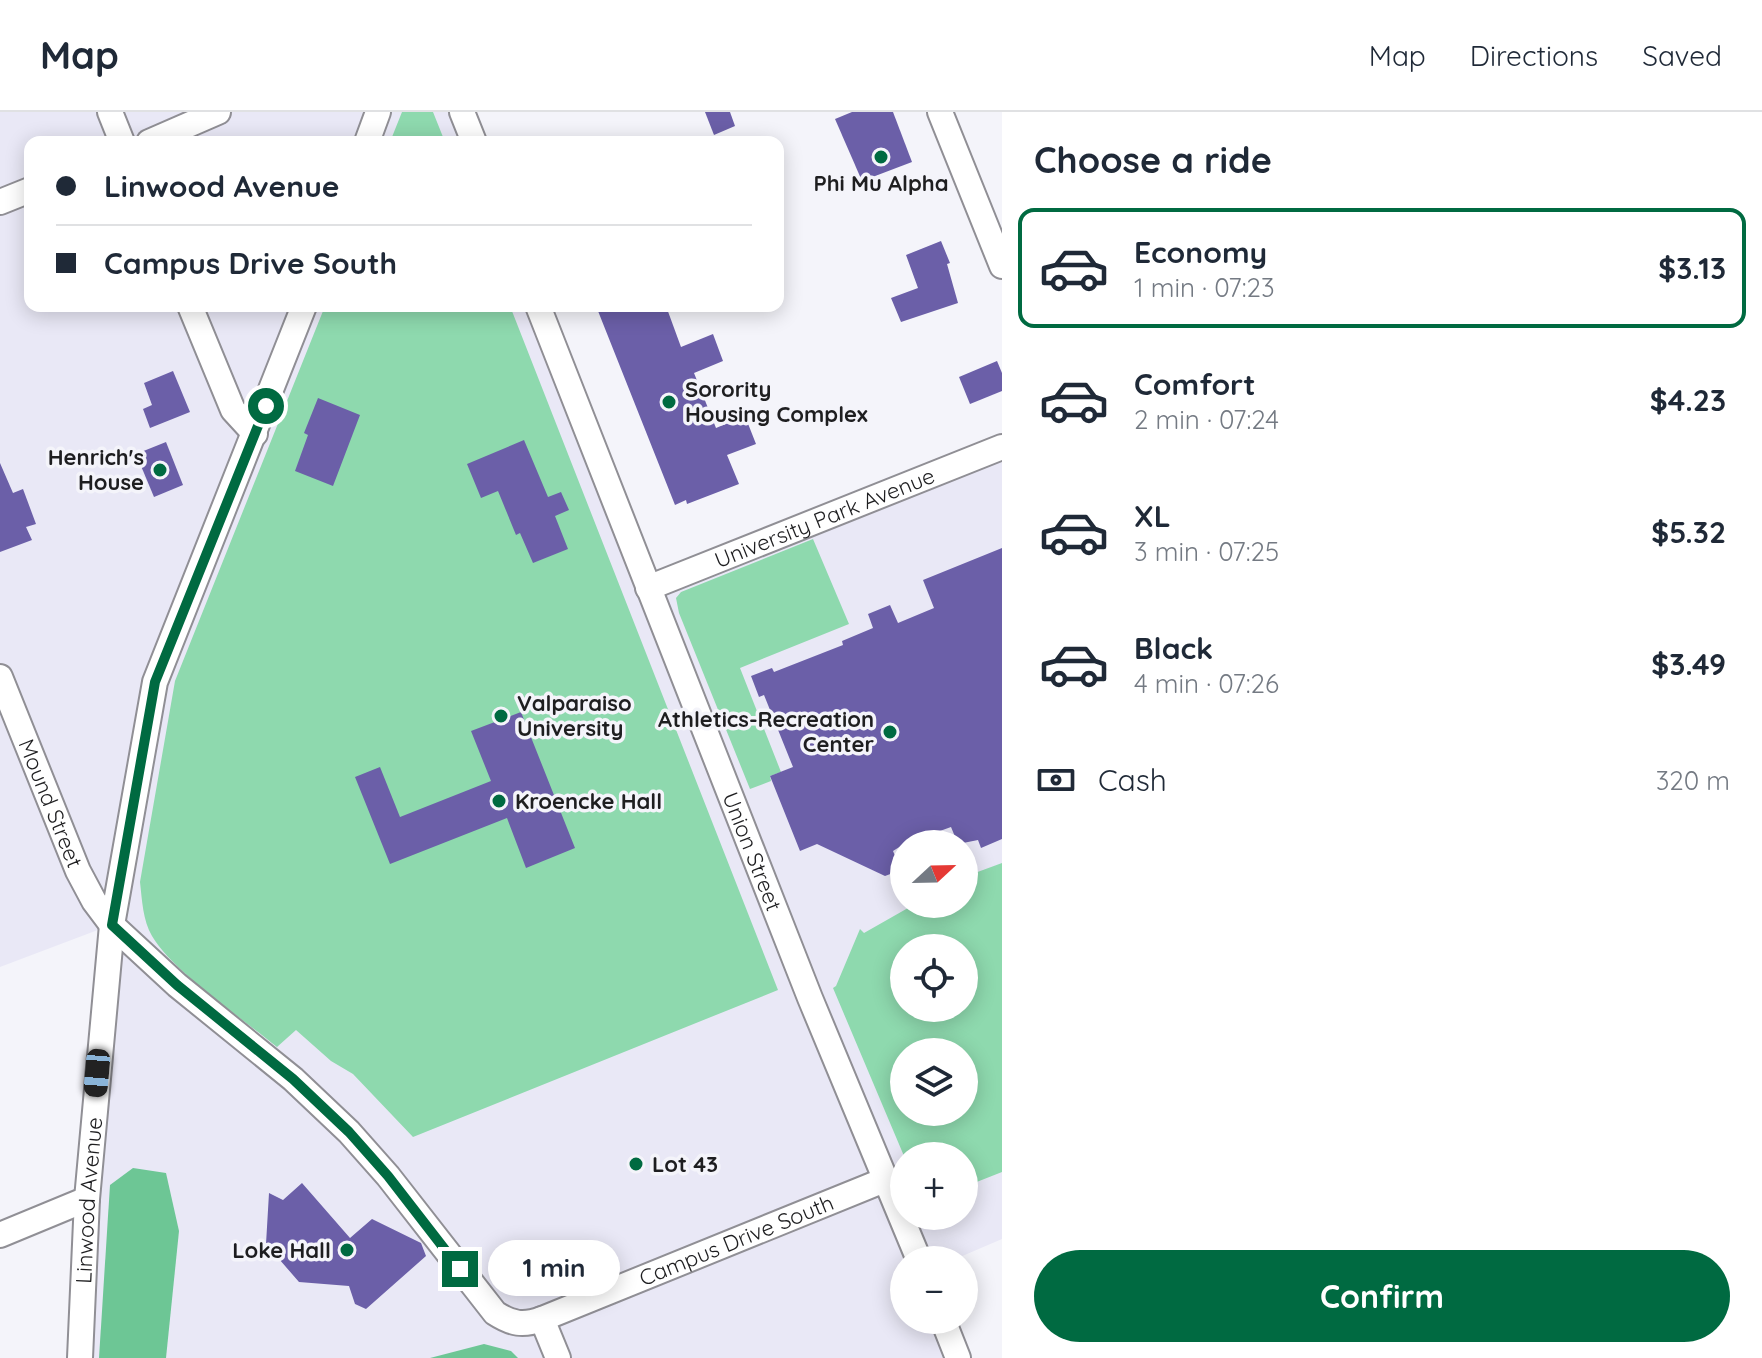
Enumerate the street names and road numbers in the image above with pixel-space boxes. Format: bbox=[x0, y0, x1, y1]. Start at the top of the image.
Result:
street label: University Park Avenue bbox=[710, 461, 939, 574]
street label: Mound Street bbox=[12, 735, 89, 872]
street label: Union Street bbox=[716, 788, 788, 915]
street label: Linwood Avenue bbox=[69, 1116, 108, 1284]
street label: Campus Drive South bbox=[635, 1188, 838, 1292]

